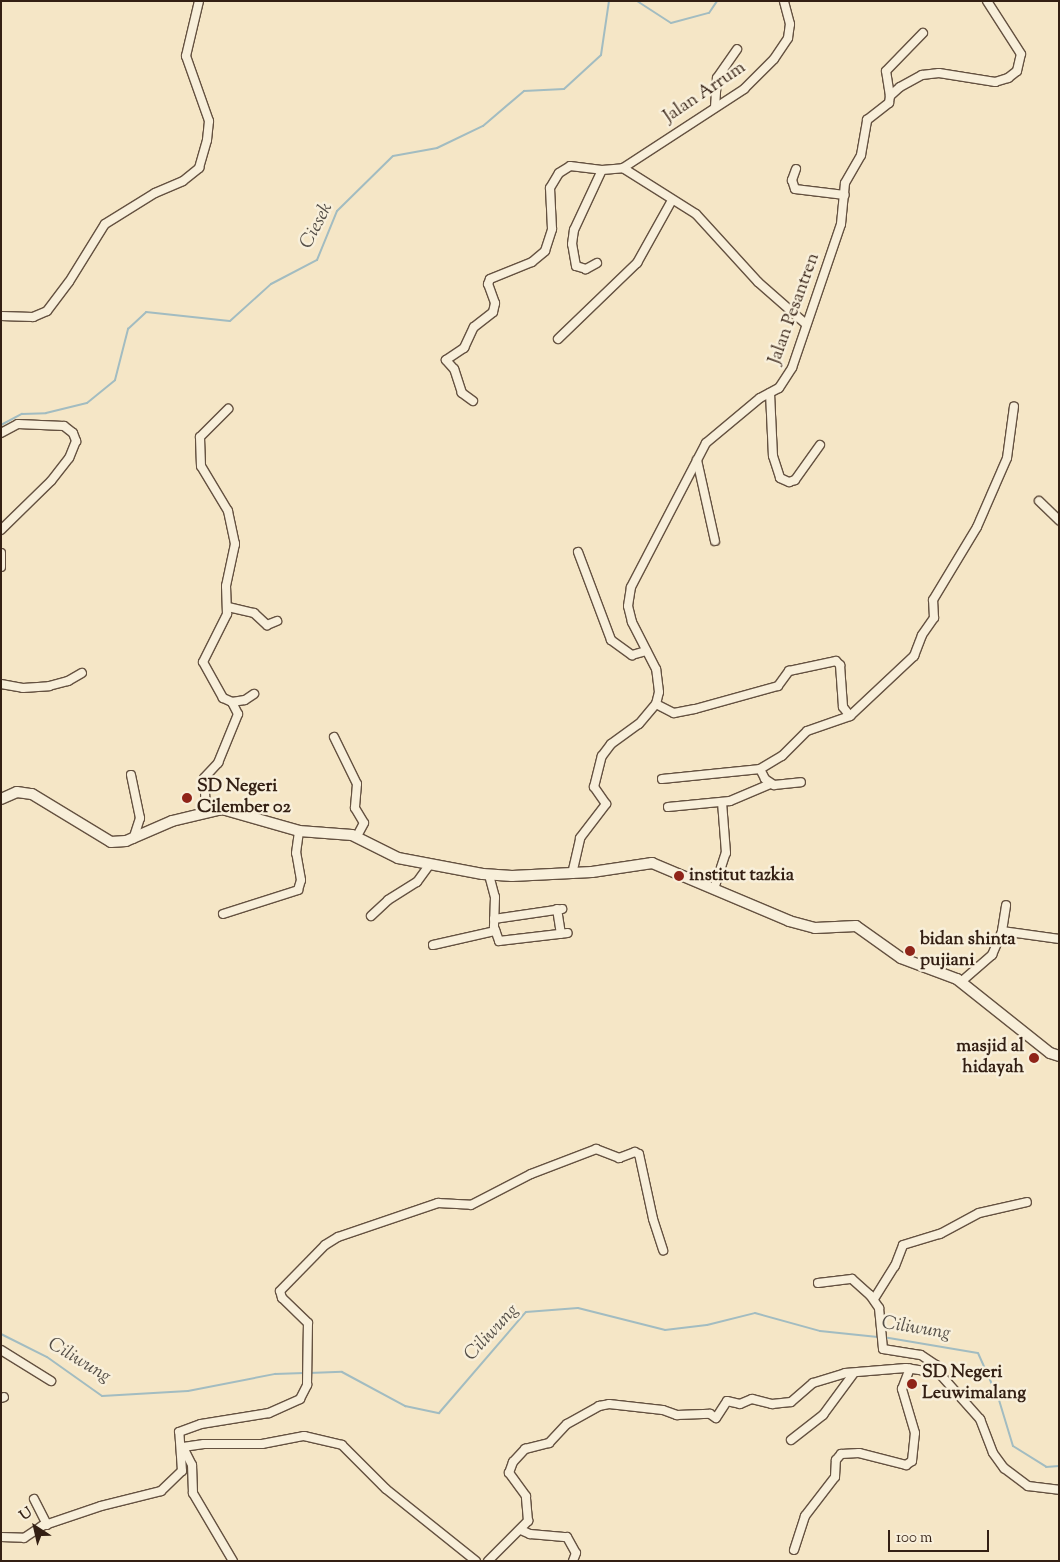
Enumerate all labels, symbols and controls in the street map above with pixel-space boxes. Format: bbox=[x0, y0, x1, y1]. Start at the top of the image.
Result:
street label: Jalan Arrum bbox=[660, 58, 750, 128]
water label: Ciesek bbox=[295, 199, 339, 253]
street label: Jalan Pesantren bbox=[765, 250, 825, 368]
place label: SD Negeri Cilember 02 bbox=[197, 777, 291, 820]
marker: SD Negeri Cilember 02 bbox=[181, 792, 193, 804]
place label: institut tazkia bbox=[689, 865, 794, 887]
marker: institut tazkia bbox=[673, 870, 685, 882]
place label: bidan shinta pujiani bbox=[920, 930, 1015, 972]
marker: bidan shinta pujiani bbox=[904, 945, 916, 957]
place label: masjid al hidayah bbox=[956, 1037, 1024, 1080]
marker: masjid al hidayah bbox=[1028, 1052, 1040, 1064]
water label: Ciliwung bbox=[460, 1300, 524, 1366]
water label: Ciliwung bbox=[880, 1312, 952, 1346]
water label: Ciliwung bbox=[43, 1333, 115, 1389]
place label: SD Negeri Leuwimalang bbox=[922, 1363, 1026, 1406]
marker: SD Negeri Leuwimalang bbox=[906, 1378, 918, 1390]
north arrow bbox=[10, 1502, 60, 1552]
text: U bbox=[16, 1503, 37, 1526]
scale bar bbox=[890, 1520, 991, 1552]
text: 100 m bbox=[896, 1528, 932, 1549]

